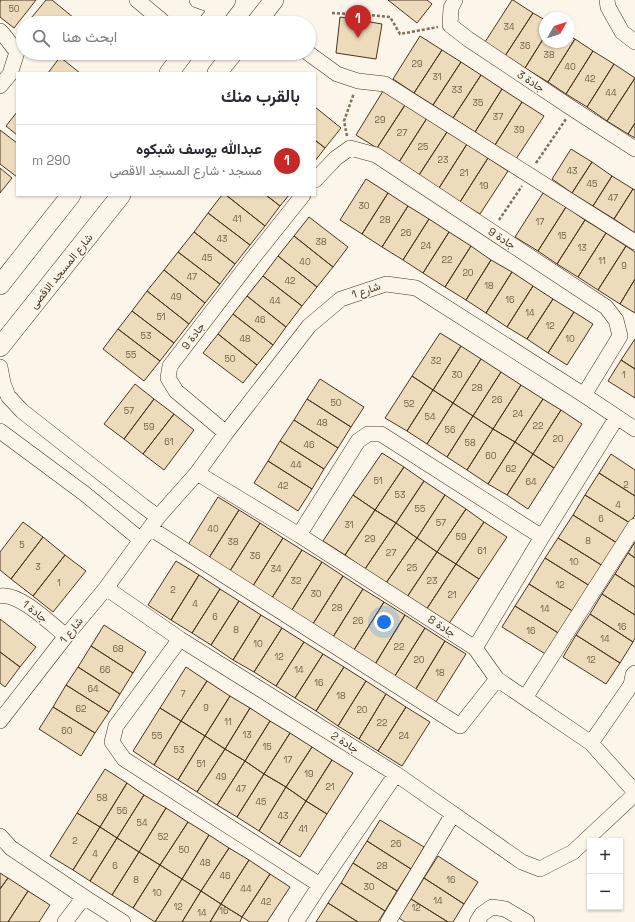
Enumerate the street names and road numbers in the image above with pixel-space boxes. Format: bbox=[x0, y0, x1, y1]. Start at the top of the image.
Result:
street label: جادة 3 bbox=[515, 67, 547, 95]
street label: جادة 9 bbox=[486, 224, 518, 252]
street label: شارع المسجد الاقصى bbox=[26, 230, 97, 312]
street label: شارع 1 bbox=[350, 278, 383, 302]
street label: جادة 9 bbox=[178, 320, 208, 352]
street label: جادة 1 bbox=[20, 597, 50, 625]
street label: جادة 8 bbox=[425, 612, 459, 640]
street label: شارع 1 bbox=[56, 614, 87, 647]
street label: جادة 2 bbox=[329, 728, 361, 756]

